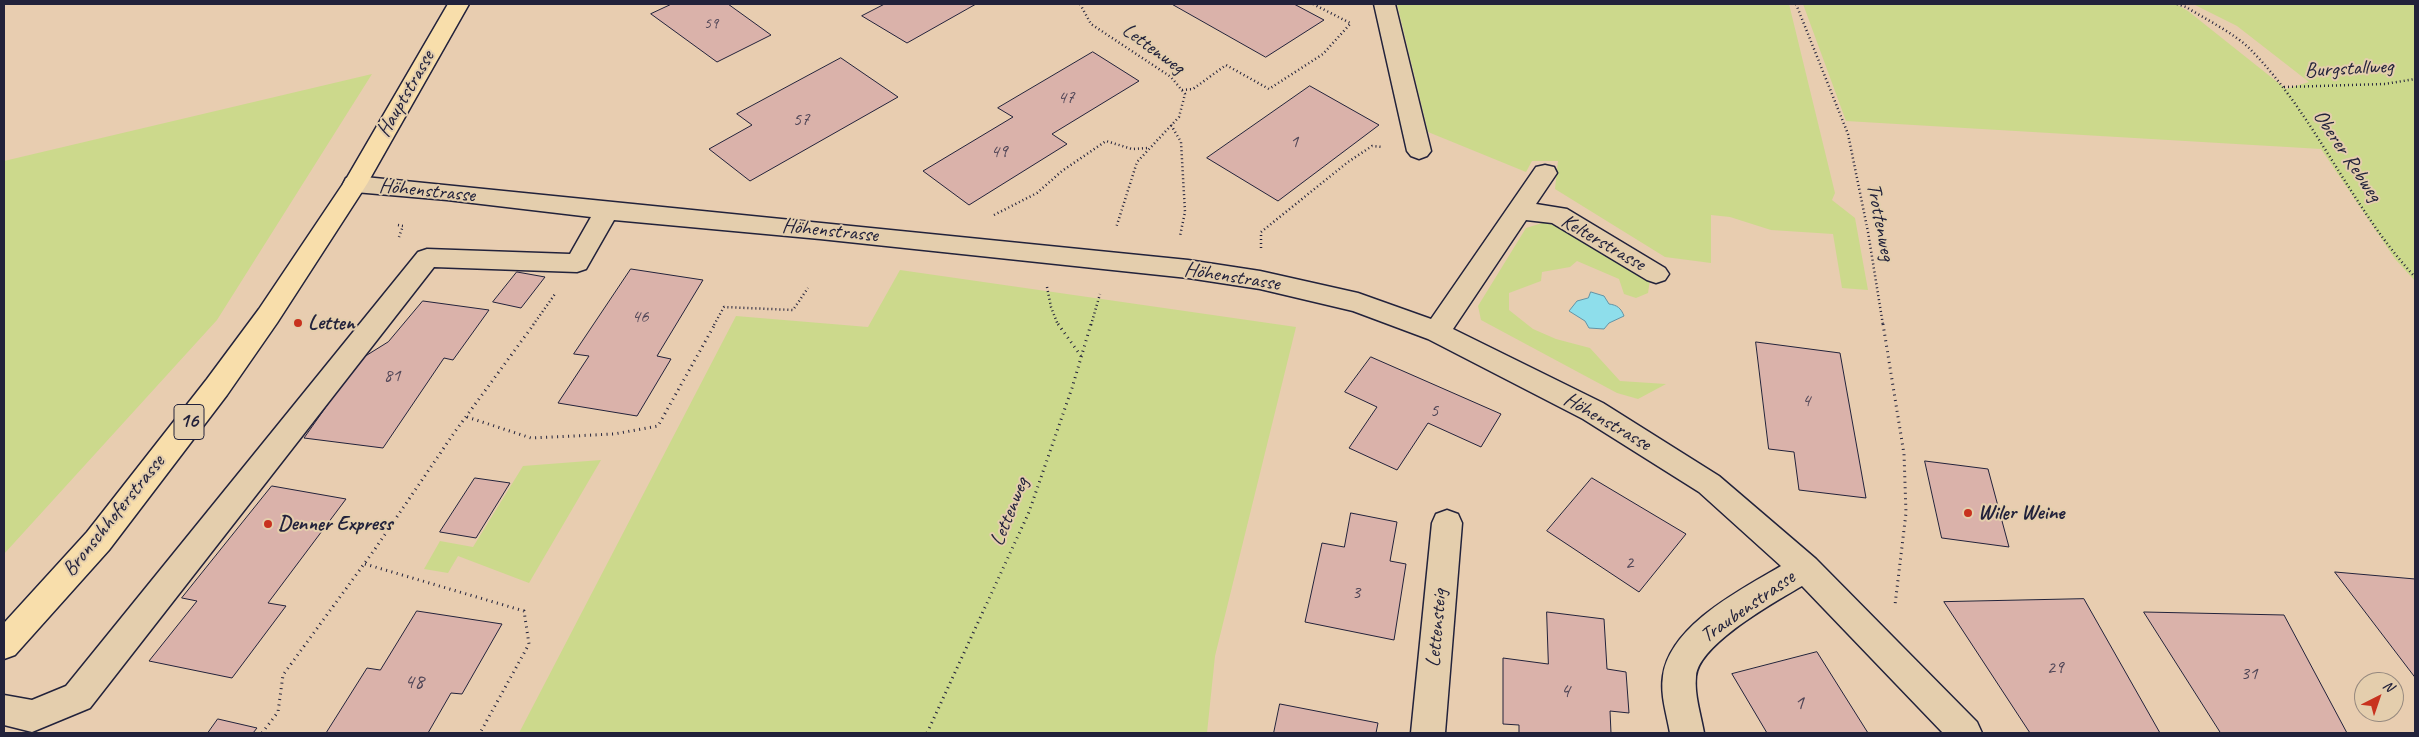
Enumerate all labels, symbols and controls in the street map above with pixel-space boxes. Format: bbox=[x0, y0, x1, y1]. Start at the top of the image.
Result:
house number: 59 bbox=[704, 14, 718, 34]
street label: Lettenweg bbox=[1117, 18, 1189, 80]
street label: Hauptstrasse bbox=[371, 47, 441, 141]
street label: Burgstallweg bbox=[2304, 54, 2394, 84]
house number: 47 bbox=[1057, 87, 1075, 109]
street label: Oberer Rebweg bbox=[2307, 105, 2387, 207]
house number: 57 bbox=[792, 109, 810, 131]
house number: 1 bbox=[1290, 131, 1298, 153]
house number: 49 bbox=[990, 141, 1008, 163]
street label: Höhenstrasse bbox=[378, 173, 476, 209]
street label: Trottenweg bbox=[1860, 181, 1900, 263]
street label: Kelterstrasse bbox=[1556, 209, 1650, 277]
street label: Höhenstrasse bbox=[781, 213, 879, 249]
street label: Höhenstrasse bbox=[1182, 257, 1282, 297]
house number: 46 bbox=[631, 306, 649, 328]
place label: Letten bbox=[308, 310, 355, 336]
marker: Letten bbox=[292, 317, 304, 329]
house number: 81 bbox=[383, 365, 401, 387]
street label: Höhenstrasse bbox=[1559, 387, 1655, 457]
house number: 4 bbox=[1802, 390, 1810, 412]
house number: 5 bbox=[1430, 400, 1438, 422]
road number: 16 bbox=[174, 404, 204, 440]
street label: Bronschhoferstrasse bbox=[57, 450, 171, 582]
street label: Lettenweg bbox=[985, 474, 1035, 550]
place label: Wiler Weine bbox=[1978, 500, 2064, 526]
marker: Wiler Weine bbox=[1962, 507, 1974, 519]
place label: Denner Express bbox=[278, 511, 392, 537]
marker: Denner Express bbox=[262, 518, 274, 530]
house number: 2 bbox=[1625, 552, 1633, 574]
street label: Traubenstrasse bbox=[1696, 565, 1800, 649]
house number: 3 bbox=[1352, 582, 1360, 604]
street label: Lettensteig bbox=[1421, 588, 1453, 668]
house number: 29 bbox=[2046, 657, 2064, 679]
house number: 31 bbox=[2240, 663, 2258, 685]
house number: 48 bbox=[404, 669, 424, 695]
north arrow bbox=[2354, 672, 2404, 722]
text: N bbox=[2380, 677, 2397, 695]
house number: 4 bbox=[1560, 678, 1570, 704]
house number: 1 bbox=[1794, 690, 1804, 716]

